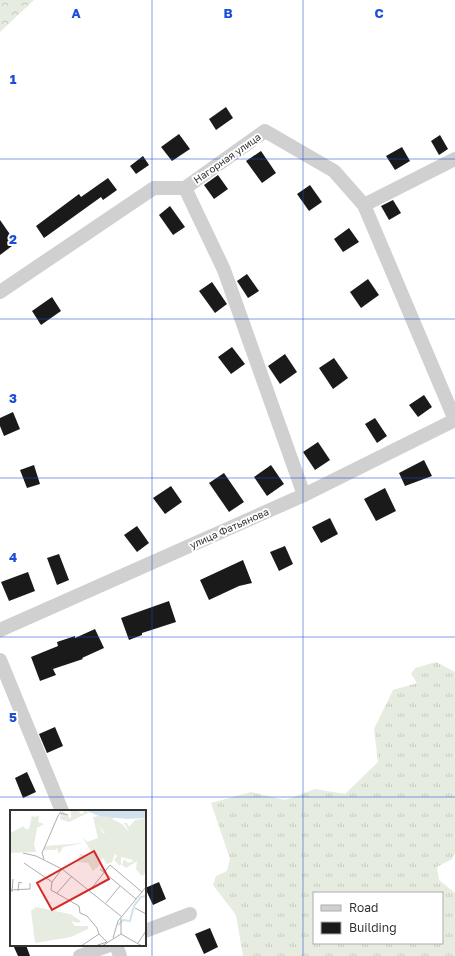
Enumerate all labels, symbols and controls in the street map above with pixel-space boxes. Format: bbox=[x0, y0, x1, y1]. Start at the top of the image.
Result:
text: A bbox=[71, 5, 81, 21]
text: B bbox=[223, 5, 233, 21]
text: C bbox=[374, 5, 384, 21]
text: 1 bbox=[10, 71, 17, 87]
street label: Нагорная улица bbox=[191, 130, 263, 186]
text: 2 bbox=[9, 231, 17, 247]
text: 3 bbox=[9, 390, 17, 406]
street label: улица Фатьянова bbox=[188, 505, 270, 551]
text: 4 bbox=[9, 549, 17, 565]
text: 5 bbox=[9, 709, 17, 725]
inset map bbox=[10, 810, 146, 946]
legend bbox=[313, 892, 443, 944]
text: Road bbox=[349, 900, 378, 915]
text: Building bbox=[349, 920, 397, 935]

